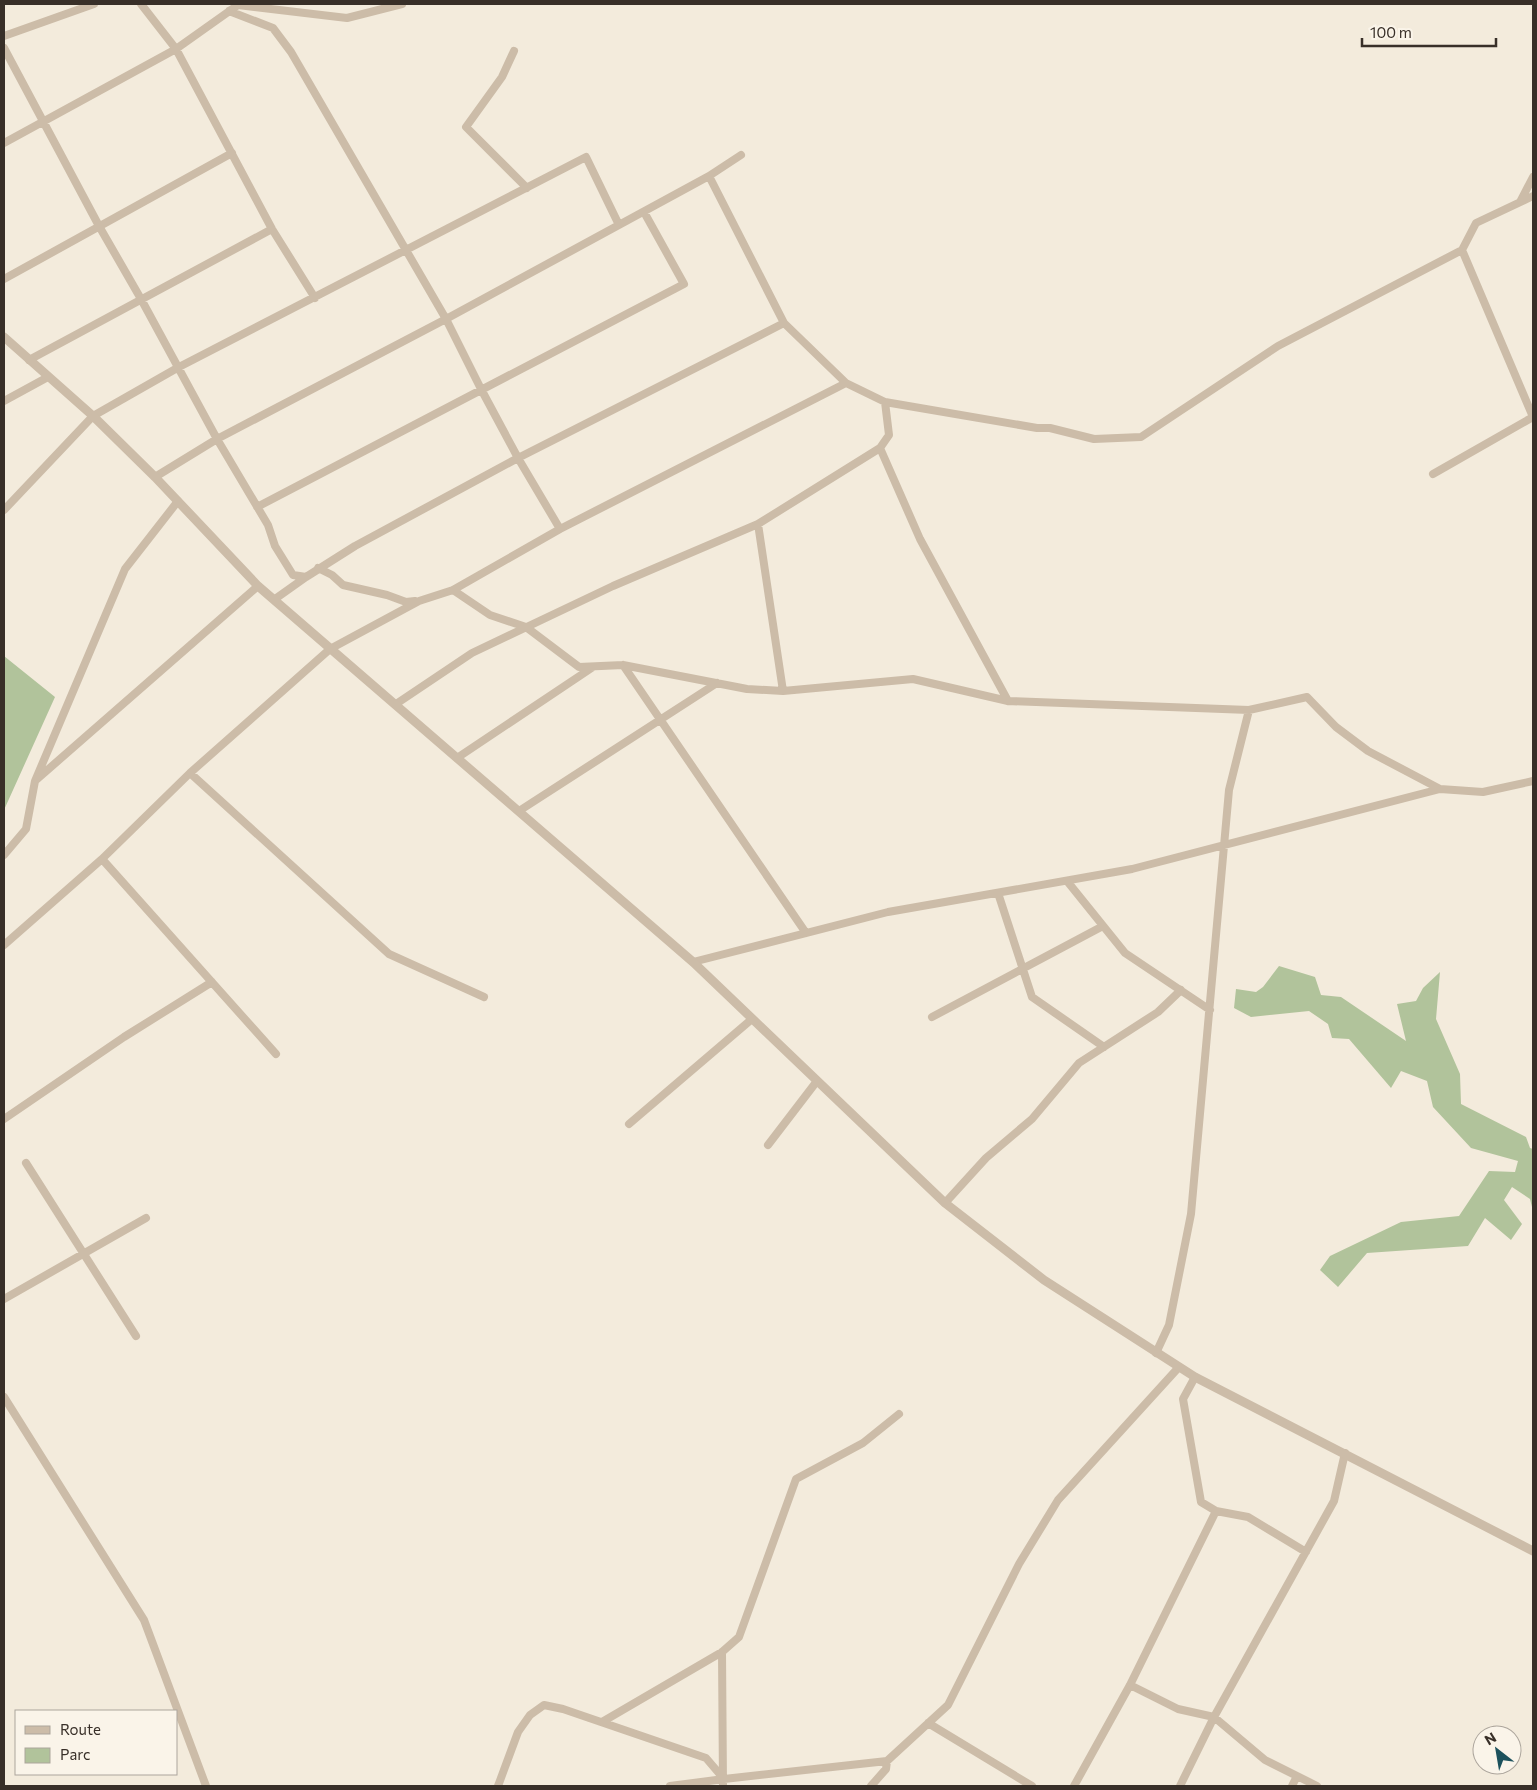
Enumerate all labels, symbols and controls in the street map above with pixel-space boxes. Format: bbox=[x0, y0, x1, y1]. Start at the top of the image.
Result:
scale bar bbox=[1362, 15, 1496, 47]
text: 100 m bbox=[1370, 23, 1412, 41]
legend bbox=[15, 1710, 178, 1775]
text: Route bbox=[60, 1720, 101, 1738]
north arrow bbox=[1472, 1725, 1522, 1775]
text: N bbox=[1481, 1728, 1499, 1748]
text: Parc bbox=[60, 1745, 90, 1763]

